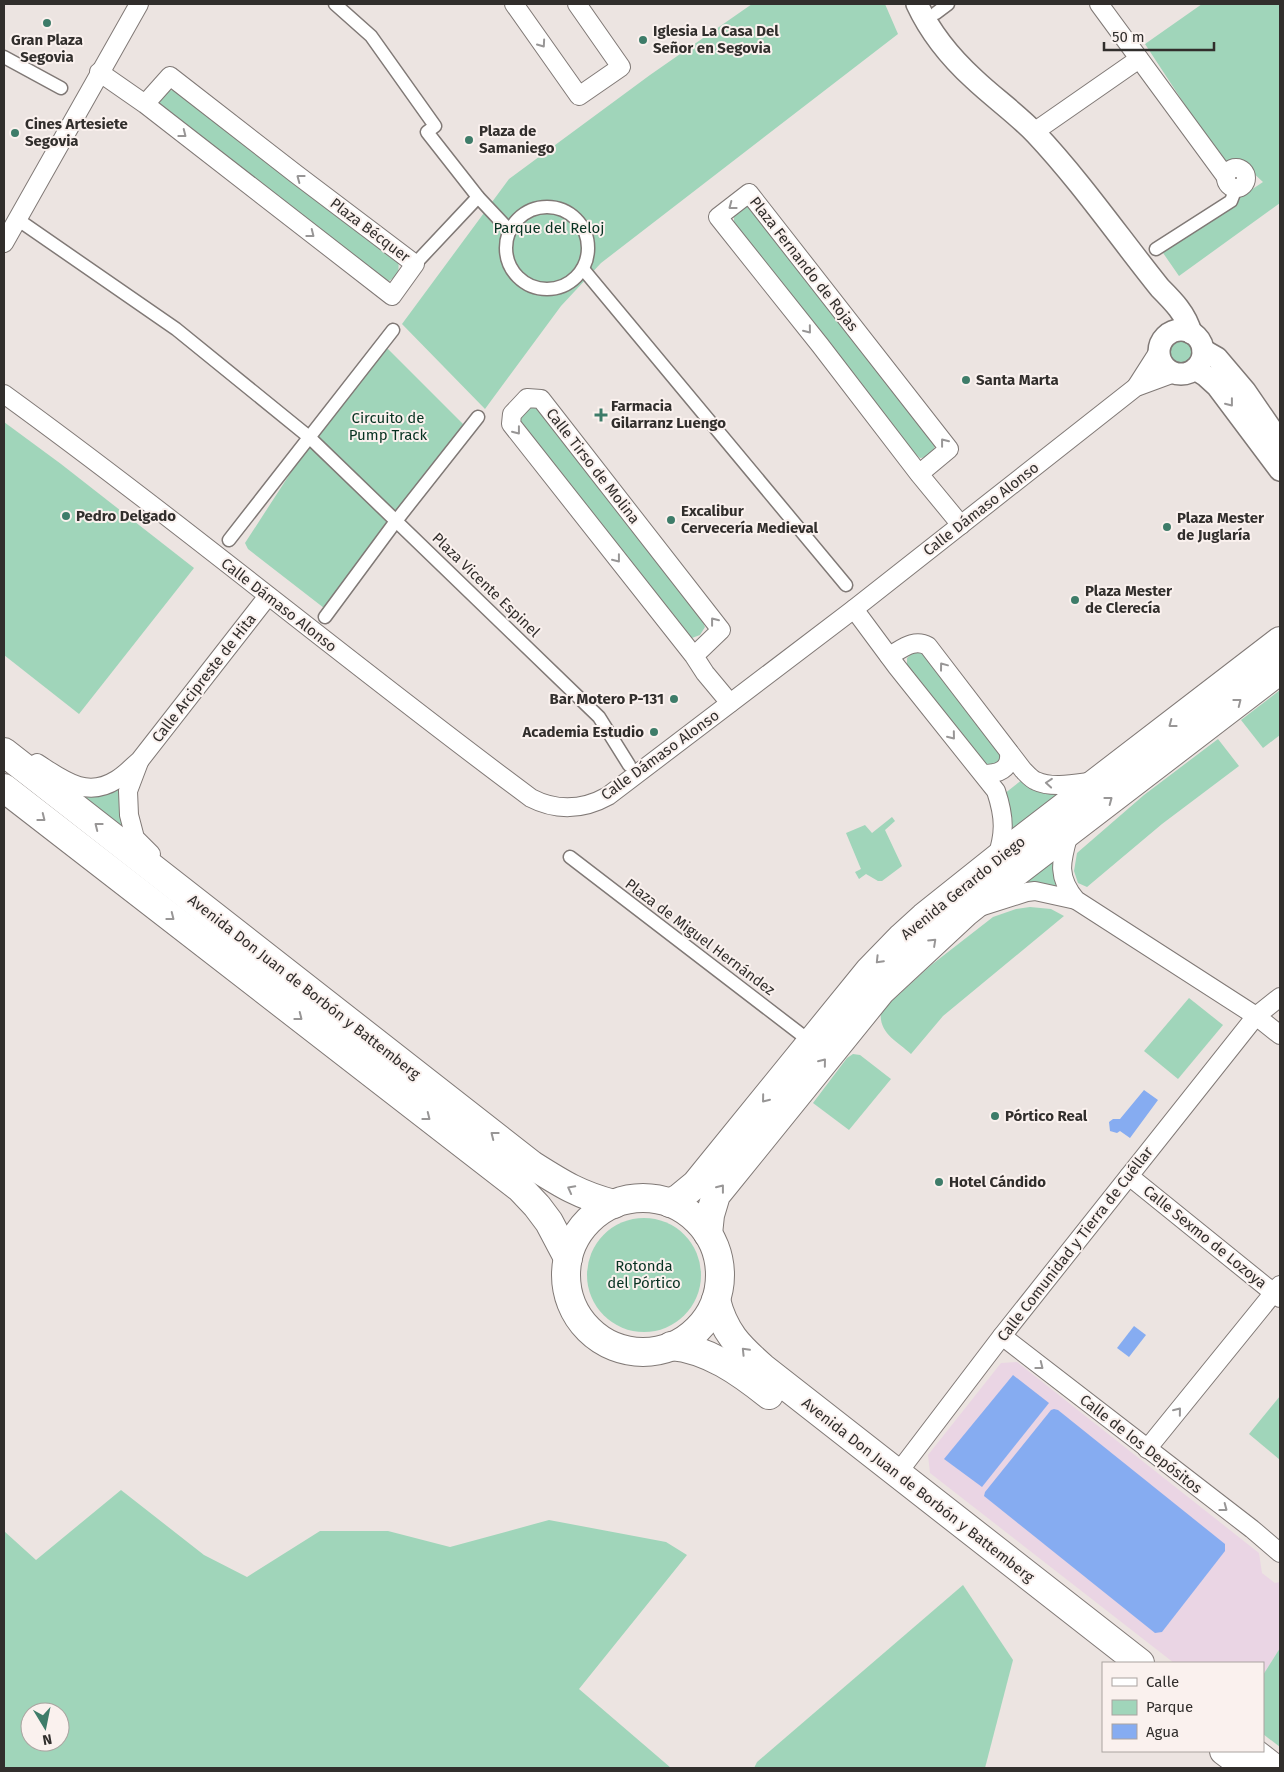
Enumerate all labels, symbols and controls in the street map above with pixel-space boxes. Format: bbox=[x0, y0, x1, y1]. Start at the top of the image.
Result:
marker: Gran Plaza Segovia bbox=[41, 17, 53, 29]
scale bar bbox=[1104, 20, 1214, 52]
place label: Iglesia La Casa Del Señor en Segovia bbox=[653, 22, 779, 57]
text: 50 m bbox=[1112, 28, 1145, 46]
place label: Gran Plaza Segovia bbox=[11, 31, 83, 66]
marker: Iglesia La Casa Del Señor en Segovia bbox=[637, 34, 649, 46]
one-way arrow bbox=[536, 38, 545, 47]
place label: Cines Artesiete Segovia bbox=[25, 115, 128, 150]
place label: Plaza de Samaniego bbox=[479, 122, 555, 157]
marker: Cines Artesiete Segovia bbox=[9, 127, 21, 139]
one-way arrow bbox=[177, 128, 187, 137]
marker: Plaza de Samaniego bbox=[463, 134, 475, 146]
one-way arrow bbox=[297, 175, 306, 183]
street label: Plaza Fernando de Rojas bbox=[746, 193, 862, 335]
street label: Plaza Bécquer bbox=[327, 194, 414, 266]
one-way arrow bbox=[728, 200, 738, 209]
park label: Parque del Reloj bbox=[493, 219, 605, 237]
one-way arrow bbox=[305, 228, 315, 237]
one-way arrow bbox=[802, 324, 811, 334]
place label: Santa Marta bbox=[976, 371, 1059, 389]
marker: Santa Marta bbox=[960, 374, 972, 386]
place label: Farmacia Gilarranz Luengo bbox=[611, 397, 726, 432]
one-way arrow bbox=[1224, 397, 1232, 406]
street label: Calle Tirso de Molina bbox=[542, 405, 644, 527]
park label: Circuito de Pump Track bbox=[349, 409, 427, 444]
marker: Farmacia Gilarranz Luengo bbox=[595, 409, 607, 421]
one-way arrow bbox=[511, 425, 519, 434]
one-way arrow bbox=[941, 439, 949, 448]
street label: Calle Dámaso Alonso bbox=[920, 458, 1042, 560]
place label: Excalibur Cervecería Medieval bbox=[681, 502, 819, 537]
place label: Pedro Delgado bbox=[76, 507, 176, 525]
place label: Plaza Mester de Juglaría bbox=[1177, 509, 1265, 544]
marker: Pedro Delgado bbox=[60, 510, 72, 522]
marker: Excalibur Cervecería Medieval bbox=[665, 514, 677, 526]
marker: Plaza Mester de Juglaría bbox=[1161, 521, 1173, 533]
street label: Plaza Vicente Espinel bbox=[428, 529, 544, 641]
one-way arrow bbox=[612, 553, 620, 562]
street label: Calle Dámaso Alonso bbox=[218, 554, 340, 656]
place label: Plaza Mester de Clerecía bbox=[1085, 582, 1173, 617]
marker: Plaza Mester de Clerecía bbox=[1069, 594, 1081, 606]
street label: Calle Arcipreste de Hita bbox=[148, 610, 260, 746]
one-way arrow bbox=[712, 618, 720, 627]
one-way arrow bbox=[940, 662, 949, 672]
place label: Bar Motero P-131 bbox=[549, 690, 664, 708]
marker: Bar Motero P-131 bbox=[668, 693, 680, 705]
one-way arrow bbox=[1232, 698, 1241, 707]
street label: Calle Dámaso Alonso bbox=[597, 706, 723, 804]
one-way arrow bbox=[1169, 718, 1178, 726]
place label: Academia Estudio bbox=[522, 723, 644, 741]
marker: Academia Estudio bbox=[648, 726, 660, 738]
one-way arrow bbox=[946, 730, 954, 739]
one-way arrow bbox=[1045, 778, 1053, 789]
one-way arrow bbox=[1103, 798, 1112, 806]
one-way arrow bbox=[36, 812, 45, 820]
one-way arrow bbox=[95, 823, 104, 831]
street label: Avenida Gerardo Diego bbox=[897, 832, 1029, 944]
street label: Plaza de Miguel Hernández bbox=[622, 875, 779, 1000]
street label: Avenida Don Juan de Borbón y Battemberg bbox=[184, 891, 424, 1083]
one-way arrow bbox=[165, 912, 174, 920]
one-way arrow bbox=[928, 939, 937, 948]
one-way arrow bbox=[876, 955, 885, 964]
one-way arrow bbox=[293, 1011, 303, 1020]
one-way arrow bbox=[818, 1058, 827, 1067]
one-way arrow bbox=[762, 1094, 771, 1103]
place label: Pórtico Real bbox=[1005, 1107, 1088, 1125]
marker: Pórtico Real bbox=[989, 1110, 1001, 1122]
one-way arrow bbox=[422, 1111, 431, 1120]
one-way arrow bbox=[490, 1131, 499, 1140]
street label: Calle Comunidad y Tierra de Cuéllar bbox=[993, 1143, 1157, 1345]
place label: Hotel Cándido bbox=[949, 1173, 1046, 1191]
marker: Hotel Cándido bbox=[933, 1176, 945, 1188]
street label: Calle Sexmo de Lozoya bbox=[1140, 1182, 1270, 1292]
one-way arrow bbox=[567, 1185, 576, 1195]
one-way arrow bbox=[716, 1185, 724, 1194]
park label: Rotonda del Pórtico bbox=[607, 1257, 681, 1292]
one-way arrow bbox=[742, 1348, 751, 1357]
one-way arrow bbox=[1034, 1360, 1043, 1368]
street label: Calle de los Depósitos bbox=[1076, 1391, 1206, 1497]
street label: Avenida Don Juan de Borbón y Battemberg bbox=[798, 1394, 1038, 1586]
one-way arrow bbox=[1172, 1408, 1180, 1417]
one-way arrow bbox=[1219, 1502, 1228, 1511]
legend bbox=[1102, 1662, 1264, 1752]
text: Calle bbox=[1146, 1673, 1179, 1691]
text: Parque bbox=[1146, 1698, 1193, 1716]
north arrow bbox=[20, 1702, 70, 1752]
text: Agua bbox=[1146, 1723, 1179, 1741]
text: N bbox=[41, 1730, 53, 1748]

